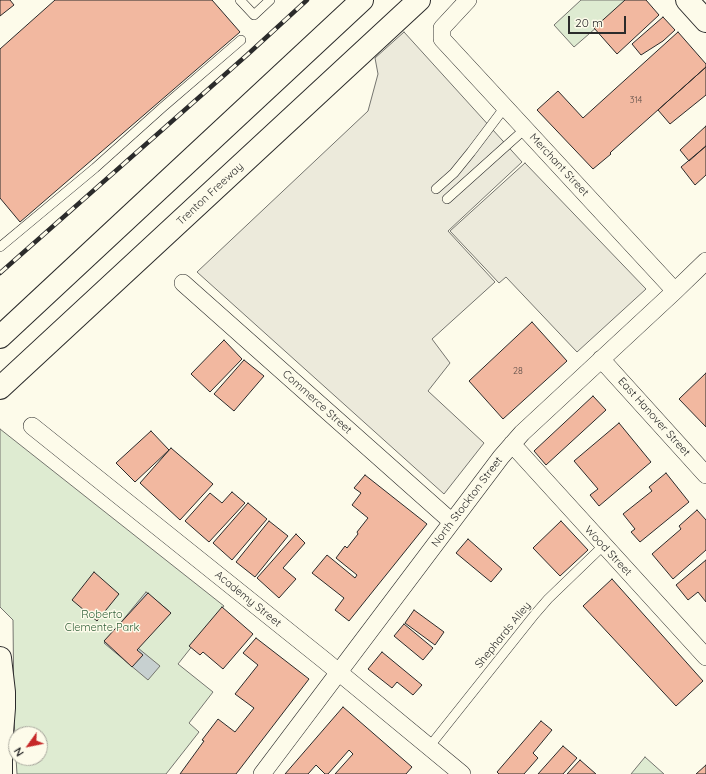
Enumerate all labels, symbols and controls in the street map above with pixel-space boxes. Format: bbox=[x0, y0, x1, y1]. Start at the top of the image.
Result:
scale bar bbox=[570, 8, 628, 34]
text: 20 m bbox=[575, 15, 603, 30]
house number: 314 bbox=[630, 95, 642, 105]
street label: Merchant Street bbox=[527, 131, 591, 199]
street label: Trenton Freeway bbox=[174, 160, 246, 228]
house number: 28 bbox=[513, 366, 523, 376]
street label: Commerce Street bbox=[279, 367, 355, 437]
street label: East Hanover Street bbox=[615, 375, 693, 459]
street label: North Stockton Street bbox=[429, 454, 505, 550]
street label: Wood Street bbox=[582, 523, 634, 579]
street label: Academy Street bbox=[212, 568, 284, 630]
street label: Shephards Alley bbox=[472, 599, 534, 671]
park label: Roberto Clemente Park bbox=[65, 608, 139, 634]
north arrow bbox=[8, 726, 48, 766]
text: N bbox=[11, 745, 27, 759]

